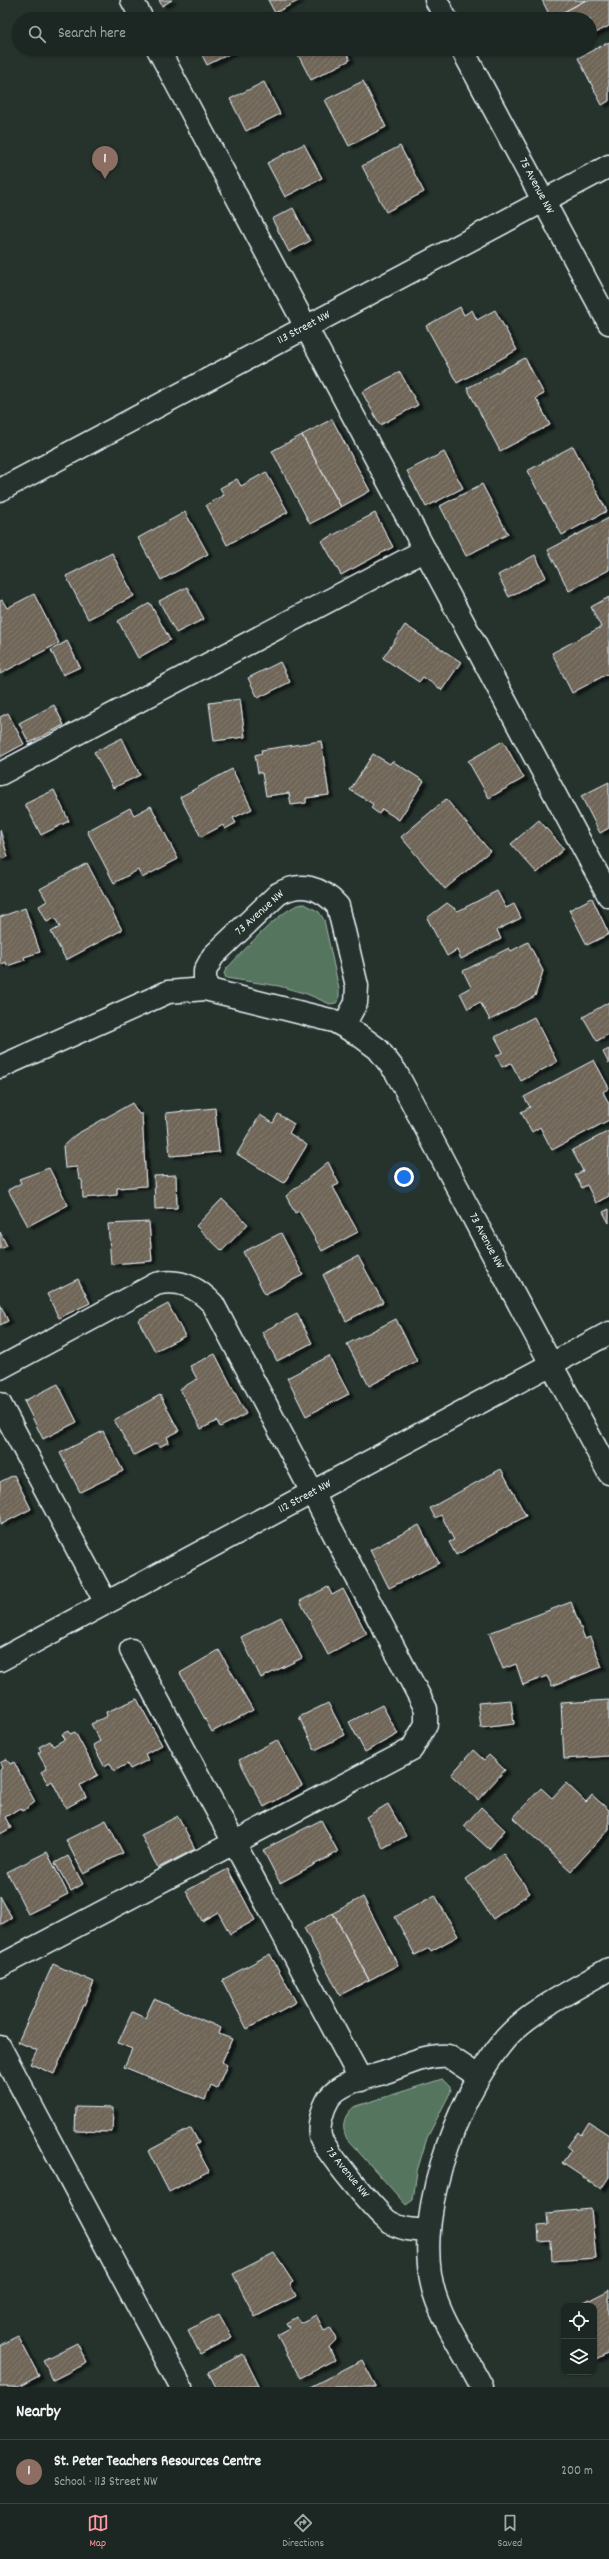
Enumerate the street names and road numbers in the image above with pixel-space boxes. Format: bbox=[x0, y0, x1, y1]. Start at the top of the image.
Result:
street label: 75 Avenue NW bbox=[514, 155, 558, 217]
street label: 113 Street NW bbox=[274, 307, 334, 349]
street label: 73 Avenue NW bbox=[232, 886, 288, 940]
street label: 73 Avenue NW bbox=[464, 1210, 508, 1272]
street label: 112 Street NW bbox=[275, 1476, 335, 1518]
street label: 73 Avenue NW bbox=[321, 2144, 373, 2202]

